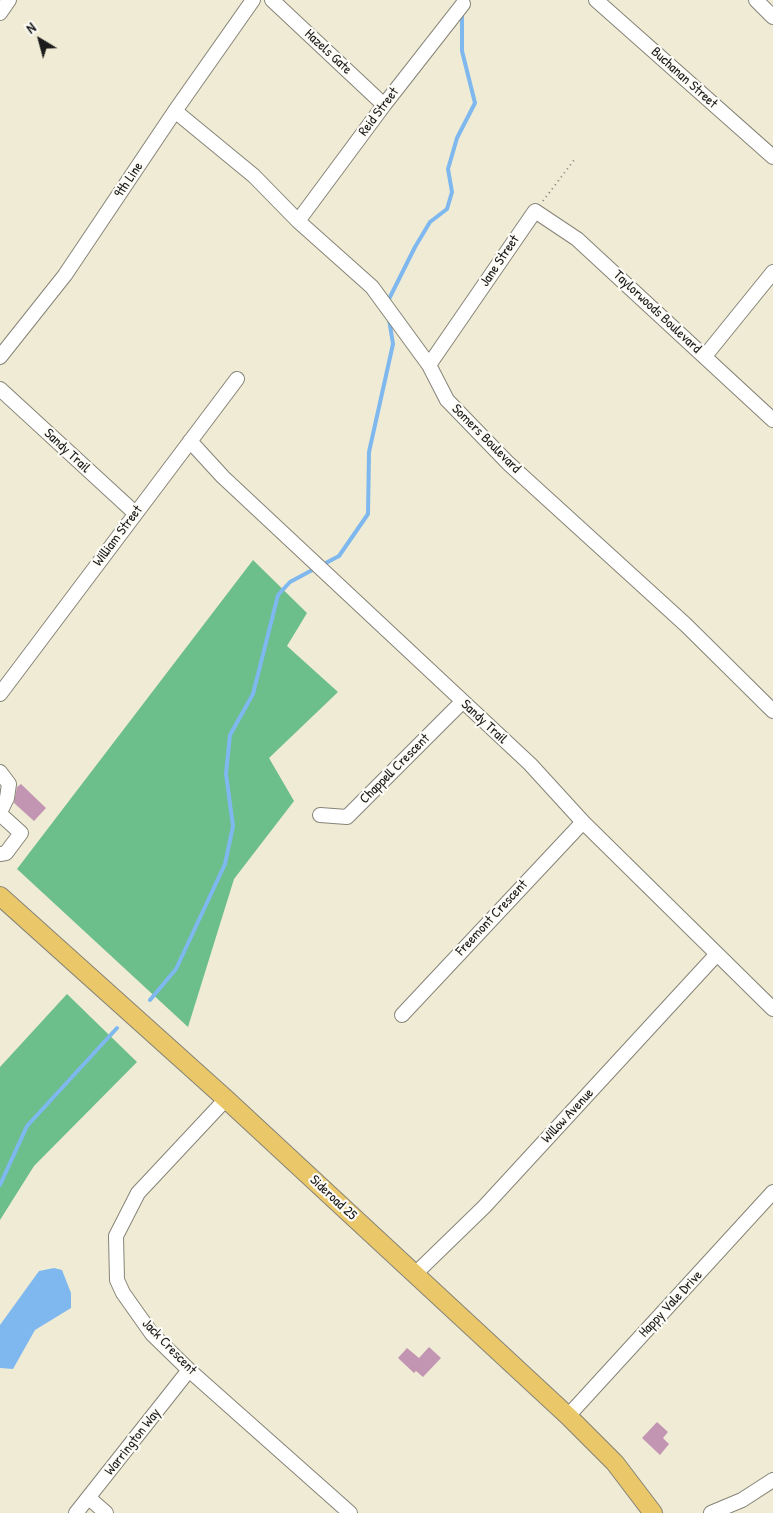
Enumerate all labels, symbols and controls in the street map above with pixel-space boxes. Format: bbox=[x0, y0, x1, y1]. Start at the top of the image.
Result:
north arrow bbox=[15, 15, 65, 65]
text: N bbox=[22, 18, 39, 37]
street label: Hazels Gate bbox=[301, 26, 355, 78]
street label: Buchanan Street bbox=[647, 44, 721, 112]
street label: Reid Street bbox=[355, 84, 403, 140]
street label: 9th Line bbox=[111, 159, 147, 201]
street label: Jane Street bbox=[477, 232, 523, 290]
street label: Taylorwoods Boulevard bbox=[610, 267, 704, 357]
street label: Somers Boulevard bbox=[448, 401, 524, 477]
street label: Sandy Trail bbox=[40, 425, 94, 477]
street label: William Street bbox=[90, 502, 146, 570]
street label: Sandy Trail bbox=[457, 696, 511, 748]
street label: Chappell Crescent bbox=[357, 731, 433, 807]
street label: Freemont Crescent bbox=[453, 877, 531, 959]
street label: Willow Avenue bbox=[538, 1085, 598, 1147]
street label: Sideroad 25 bbox=[306, 1172, 360, 1224]
street label: Happy Vale Drive bbox=[636, 1267, 706, 1341]
street label: Jack Crescent bbox=[138, 1316, 200, 1378]
street label: Warrington Way bbox=[102, 1405, 164, 1479]

